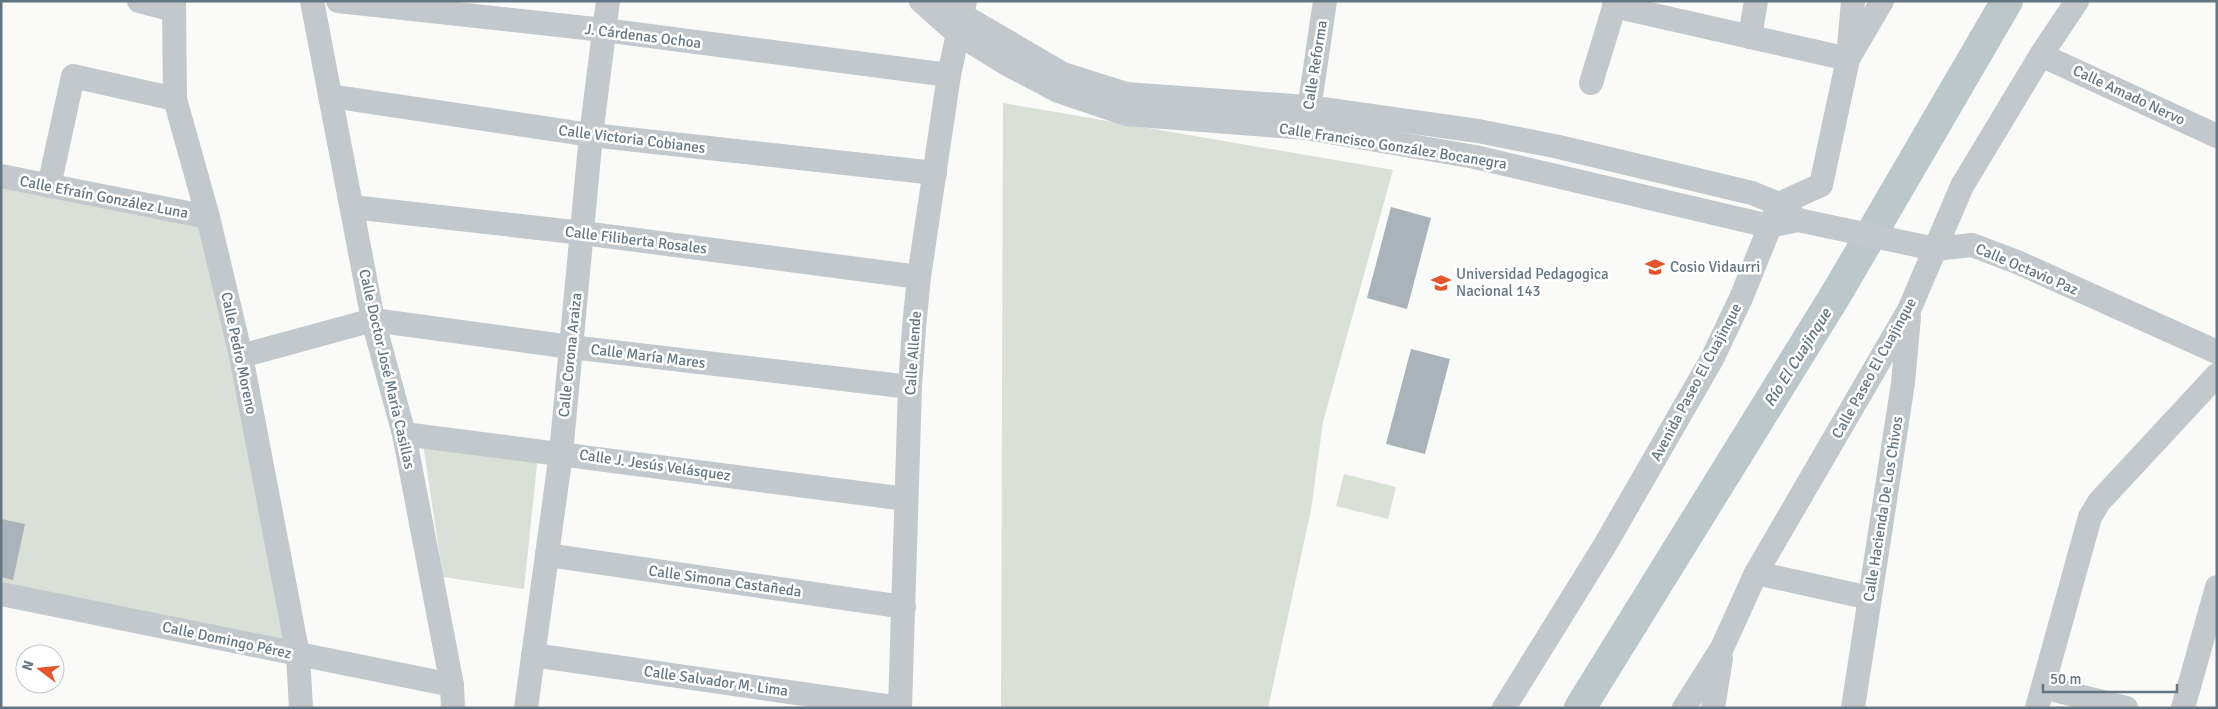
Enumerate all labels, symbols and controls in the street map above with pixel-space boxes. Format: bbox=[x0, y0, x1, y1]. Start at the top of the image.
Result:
street label: Calle Reforma bbox=[1299, 19, 1331, 111]
street label: J. Cárdenas Ochoa bbox=[584, 20, 702, 52]
street label: Calle Amado Nervo bbox=[2070, 61, 2188, 129]
street label: Calle Francisco González Bocanegra bbox=[1278, 119, 1508, 173]
street label: Calle Victoria Cobianes bbox=[558, 121, 707, 157]
street label: Calle Efraín González Luna bbox=[18, 172, 190, 222]
street label: Calle Filiberta Rosales bbox=[564, 222, 708, 258]
street label: Calle Octavio Paz bbox=[1973, 239, 2081, 299]
school or university icon: Cosio Vidaurri bbox=[1644, 256, 1666, 278]
place label: Cosio Vidaurri bbox=[1670, 258, 1760, 276]
place label: Universidad Pedagogica Nacional 143 bbox=[1456, 265, 1609, 300]
street label: Calle Doctor José María Casillas bbox=[355, 267, 419, 471]
school or university icon: Universidad Pedagogica Nacional 143 bbox=[1430, 272, 1452, 294]
street label: Calle Pedro Moreno bbox=[217, 290, 261, 416]
street label: Calle Corona Araiza bbox=[554, 292, 586, 418]
street label: Calle Paseo El Cuajinque bbox=[1828, 295, 1920, 441]
street label: Avenida Paseo El Cuajinque bbox=[1647, 300, 1745, 464]
water label: Río El Cuajinque bbox=[1760, 304, 1837, 410]
street label: Calle Allende bbox=[901, 310, 925, 396]
street label: Calle María Mares bbox=[590, 340, 707, 372]
street label: Calle Hacienda De Los Chivos bbox=[1859, 415, 1907, 603]
street label: Calle J. Jesús Velásquez bbox=[578, 445, 732, 485]
street label: Calle Simona Castañeda bbox=[647, 561, 803, 601]
street label: Calle Domingo Pérez bbox=[161, 618, 294, 663]
north arrow bbox=[15, 644, 65, 694]
text: N bbox=[18, 659, 37, 673]
street label: Calle Salvador M. Lima bbox=[643, 662, 789, 700]
scale bar bbox=[2043, 662, 2177, 694]
text: 50 m bbox=[2050, 670, 2081, 688]

